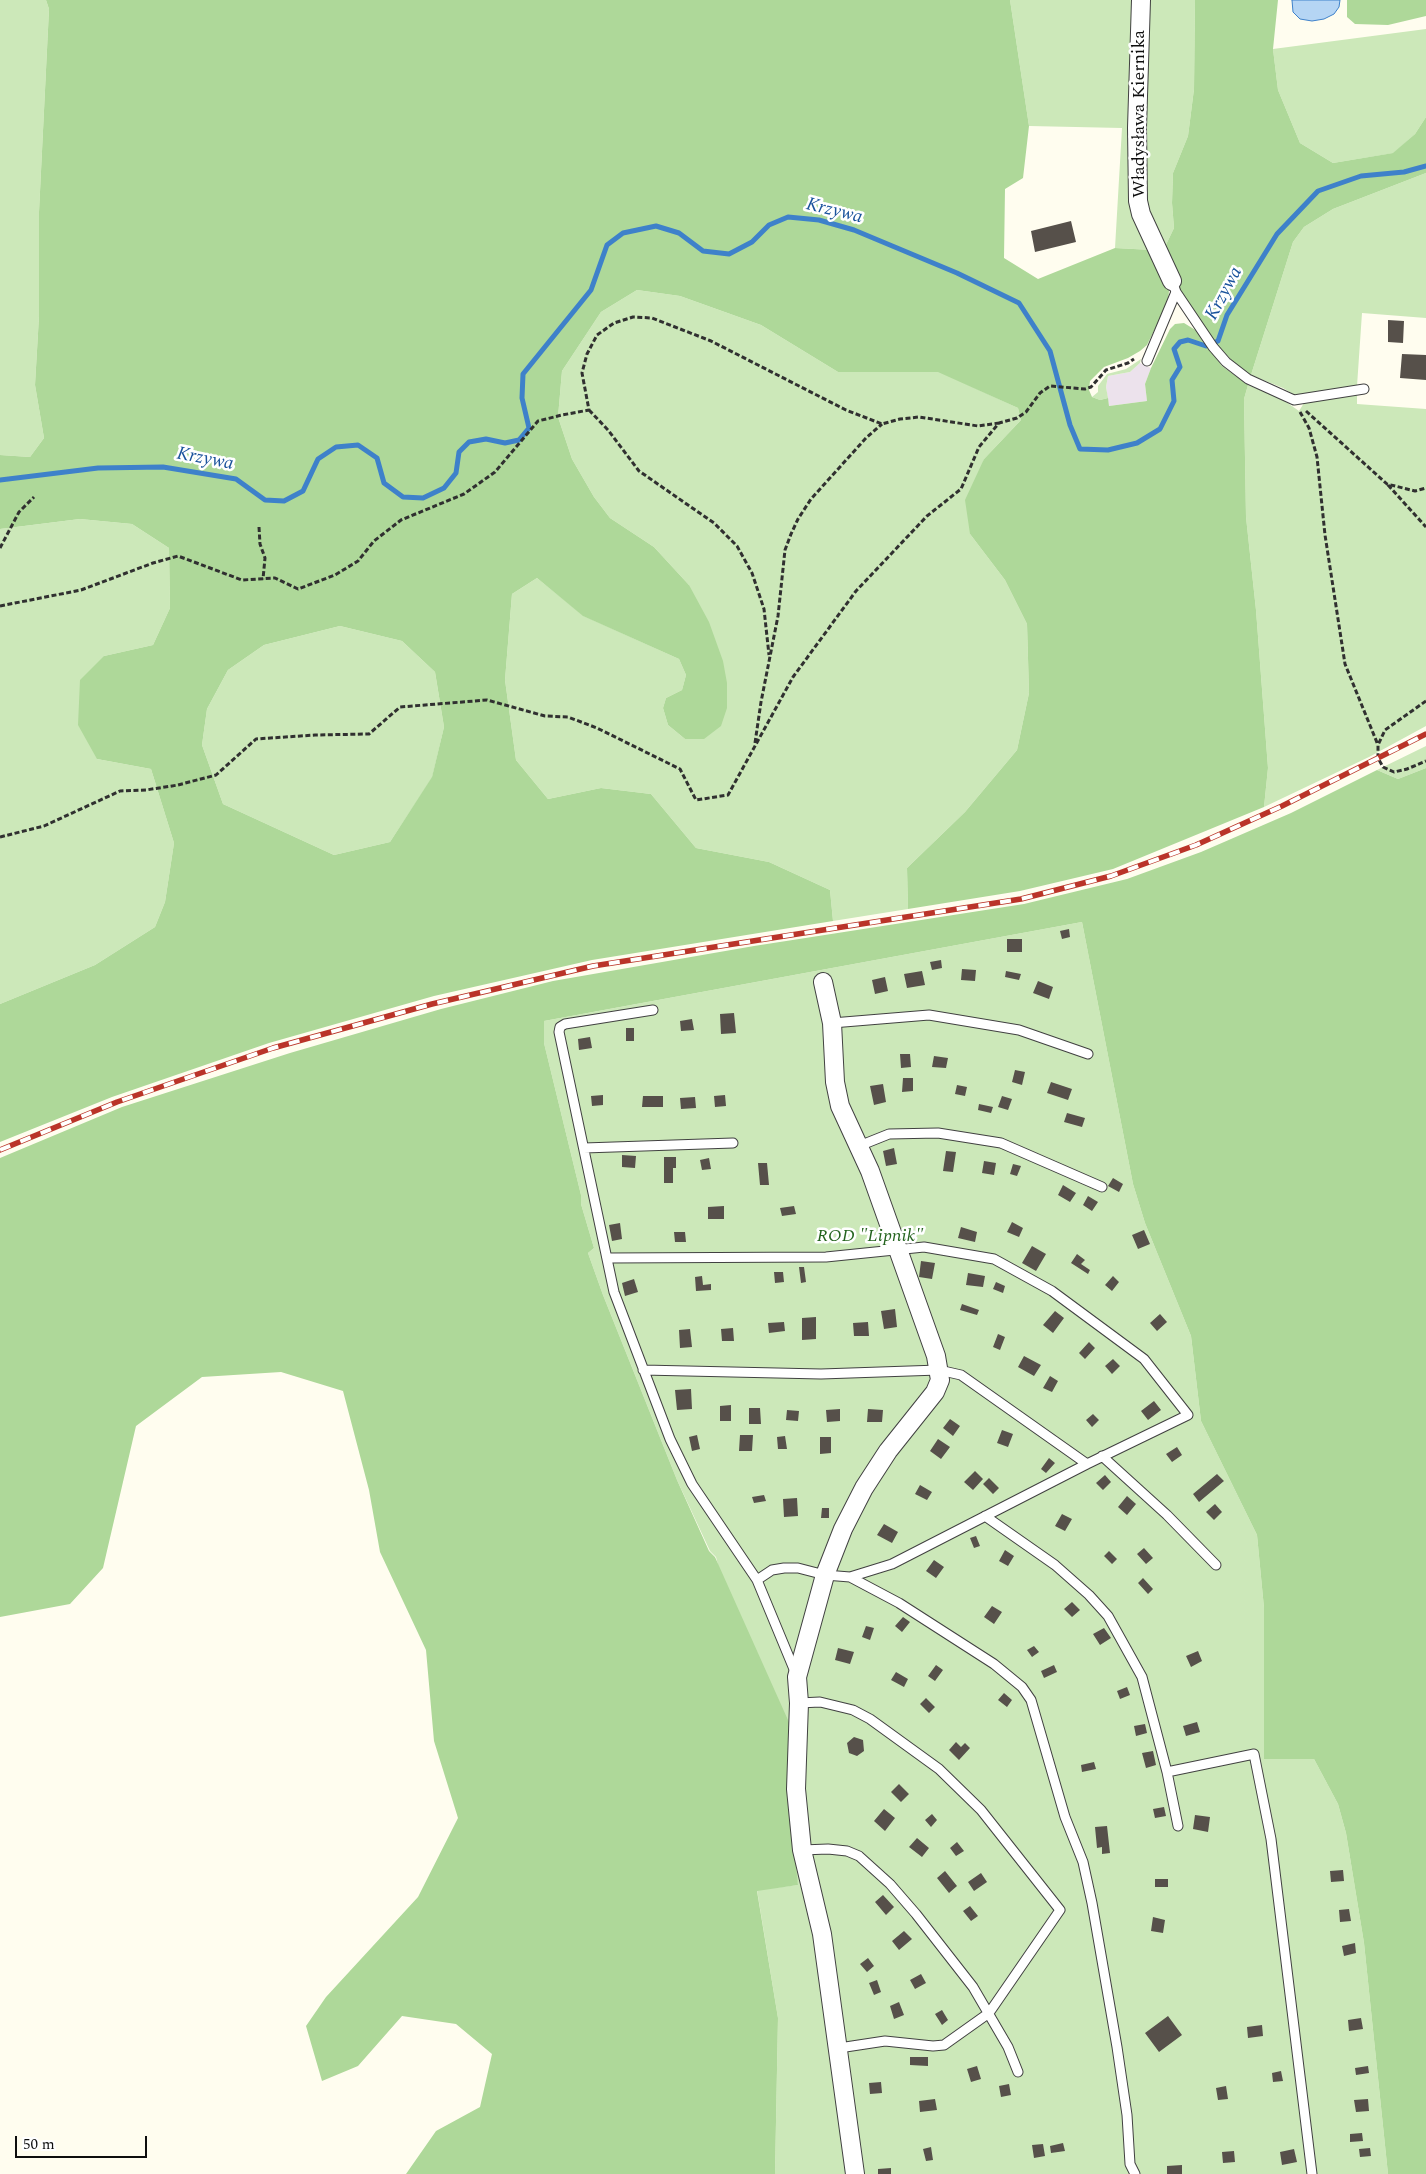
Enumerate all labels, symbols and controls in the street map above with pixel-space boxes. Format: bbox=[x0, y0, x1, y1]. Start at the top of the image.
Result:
street label: Władysława Kiernika bbox=[1129, 30, 1151, 198]
water label: Krzywa bbox=[803, 194, 865, 230]
water label: Krzywa bbox=[1201, 263, 1249, 325]
water label: Krzywa bbox=[175, 443, 235, 477]
park label: ROD "Lipnik" bbox=[817, 1226, 923, 1248]
scale bar bbox=[18, 2126, 150, 2158]
text: 50 m bbox=[23, 2133, 55, 2156]

